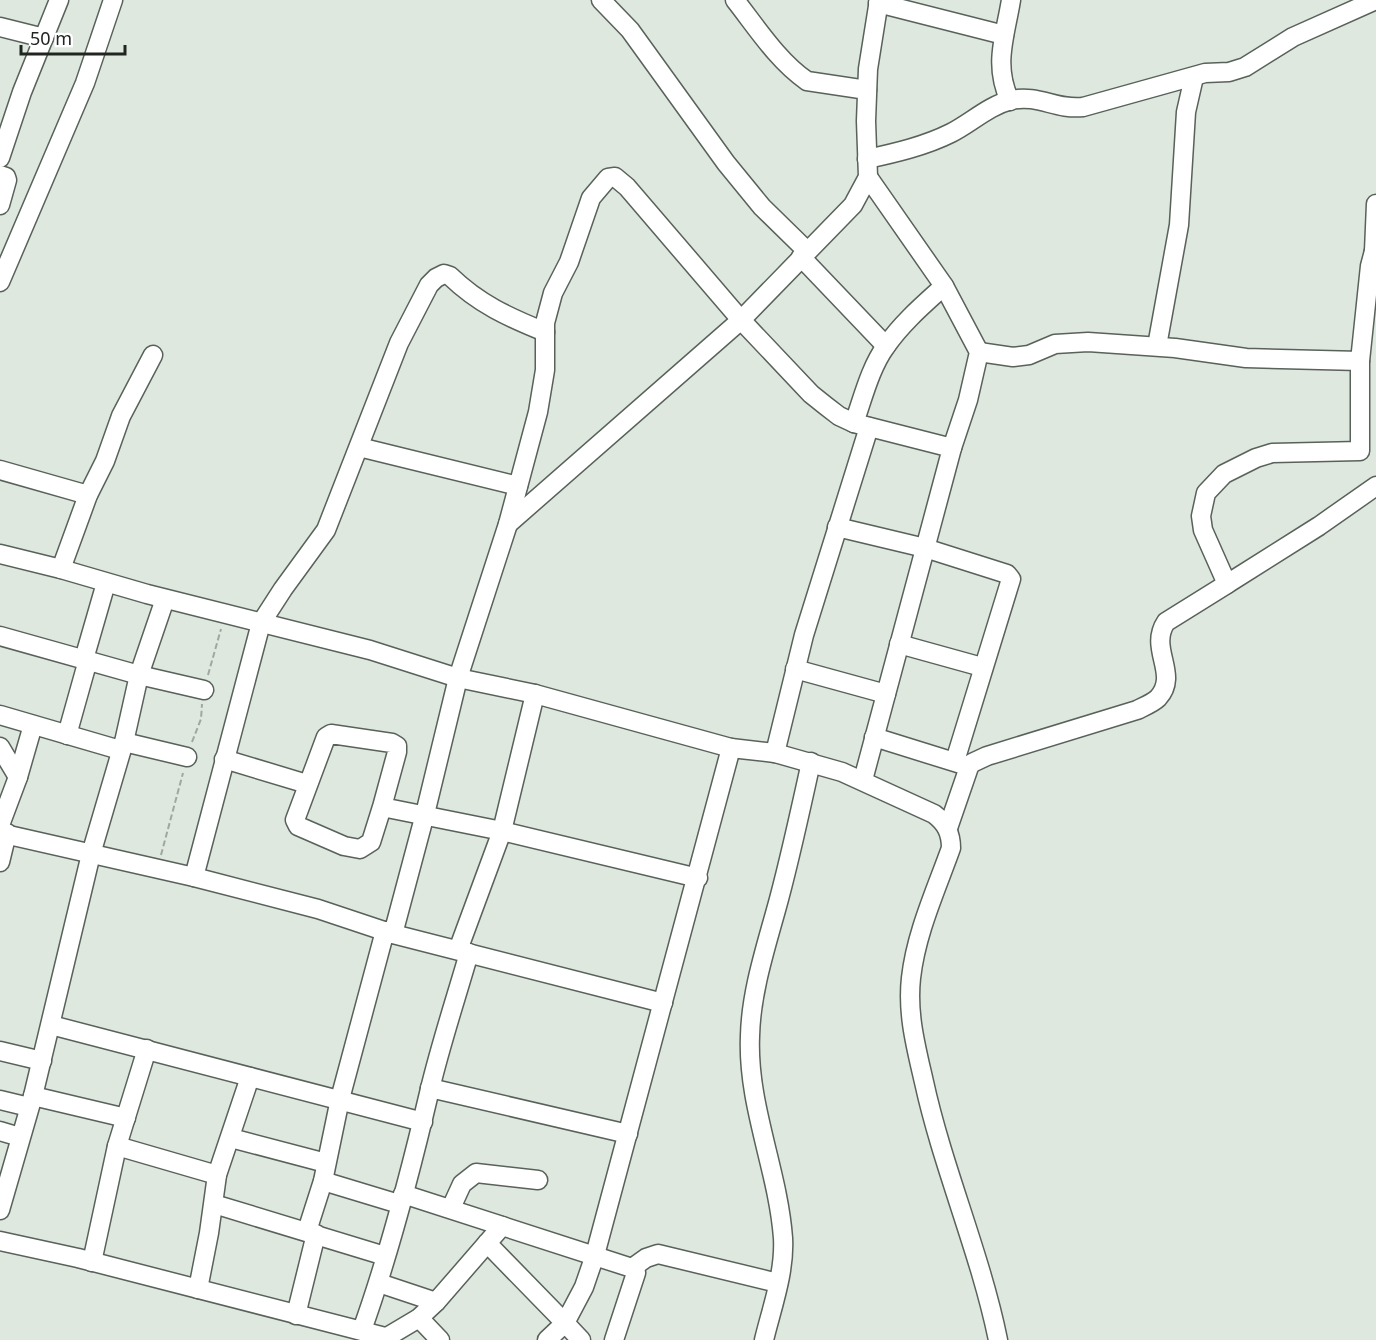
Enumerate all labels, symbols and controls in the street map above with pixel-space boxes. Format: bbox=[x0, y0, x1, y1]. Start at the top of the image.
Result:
scale bar bbox=[21, 18, 124, 56]
text: 50 m bbox=[30, 26, 72, 50]

